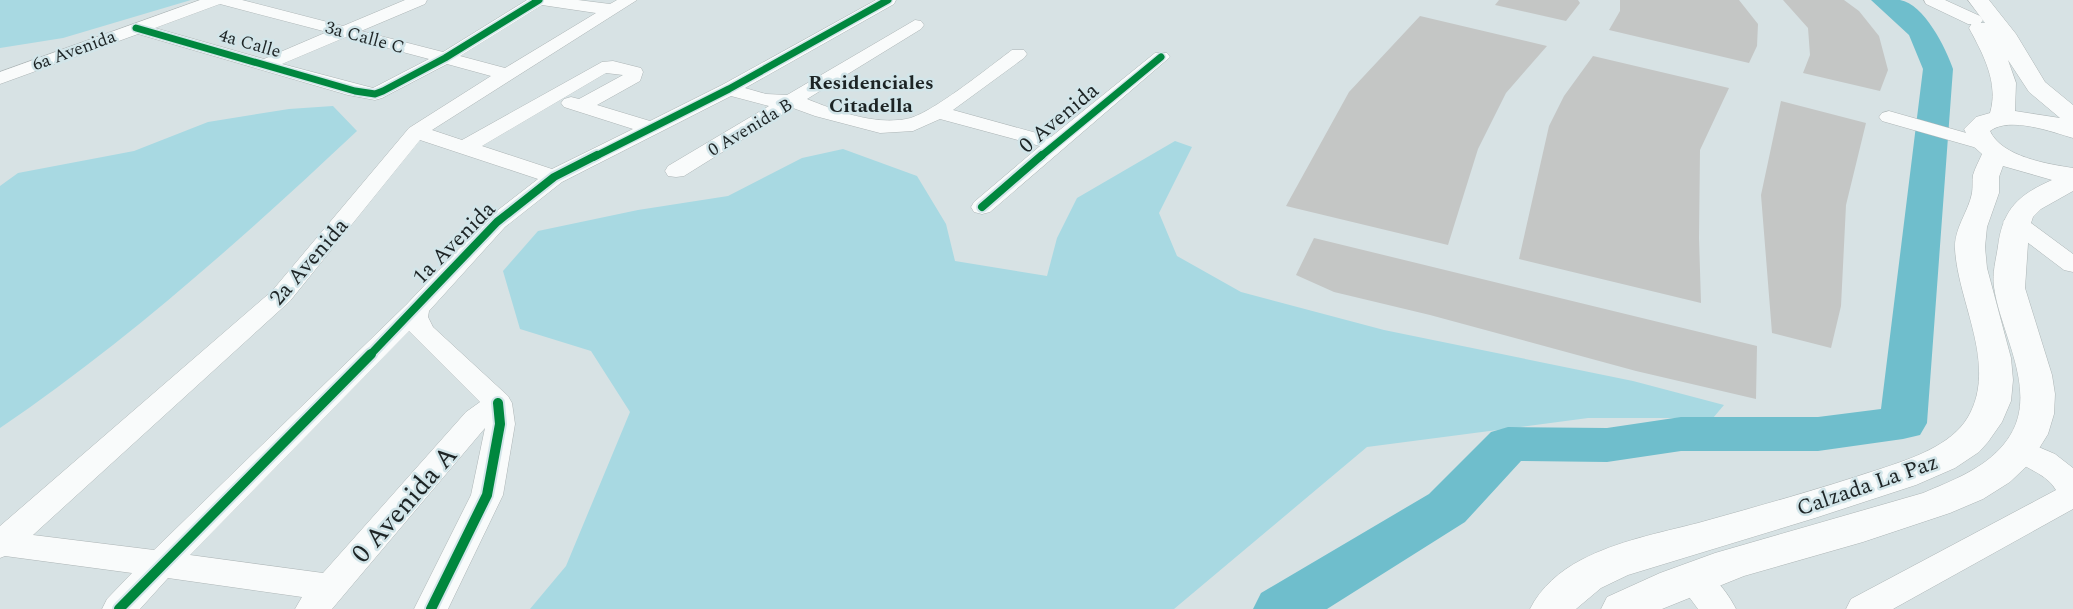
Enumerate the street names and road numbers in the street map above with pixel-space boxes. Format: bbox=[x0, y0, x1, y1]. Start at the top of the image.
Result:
street label: 3a Calle C bbox=[322, 14, 407, 61]
street label: 4a Calle bbox=[216, 22, 284, 65]
street label: 6a Avenida bbox=[29, 23, 120, 78]
street label: 0 Avenida bbox=[1012, 75, 1107, 162]
street label: 0 Avenida B bbox=[703, 91, 798, 163]
street label: 1a Avenida bbox=[405, 193, 504, 292]
street label: 2a Avenida bbox=[262, 211, 357, 313]
street label: 0 Avenida A bbox=[341, 436, 468, 573]
street label: Calzada La Paz bbox=[1792, 446, 1943, 525]

